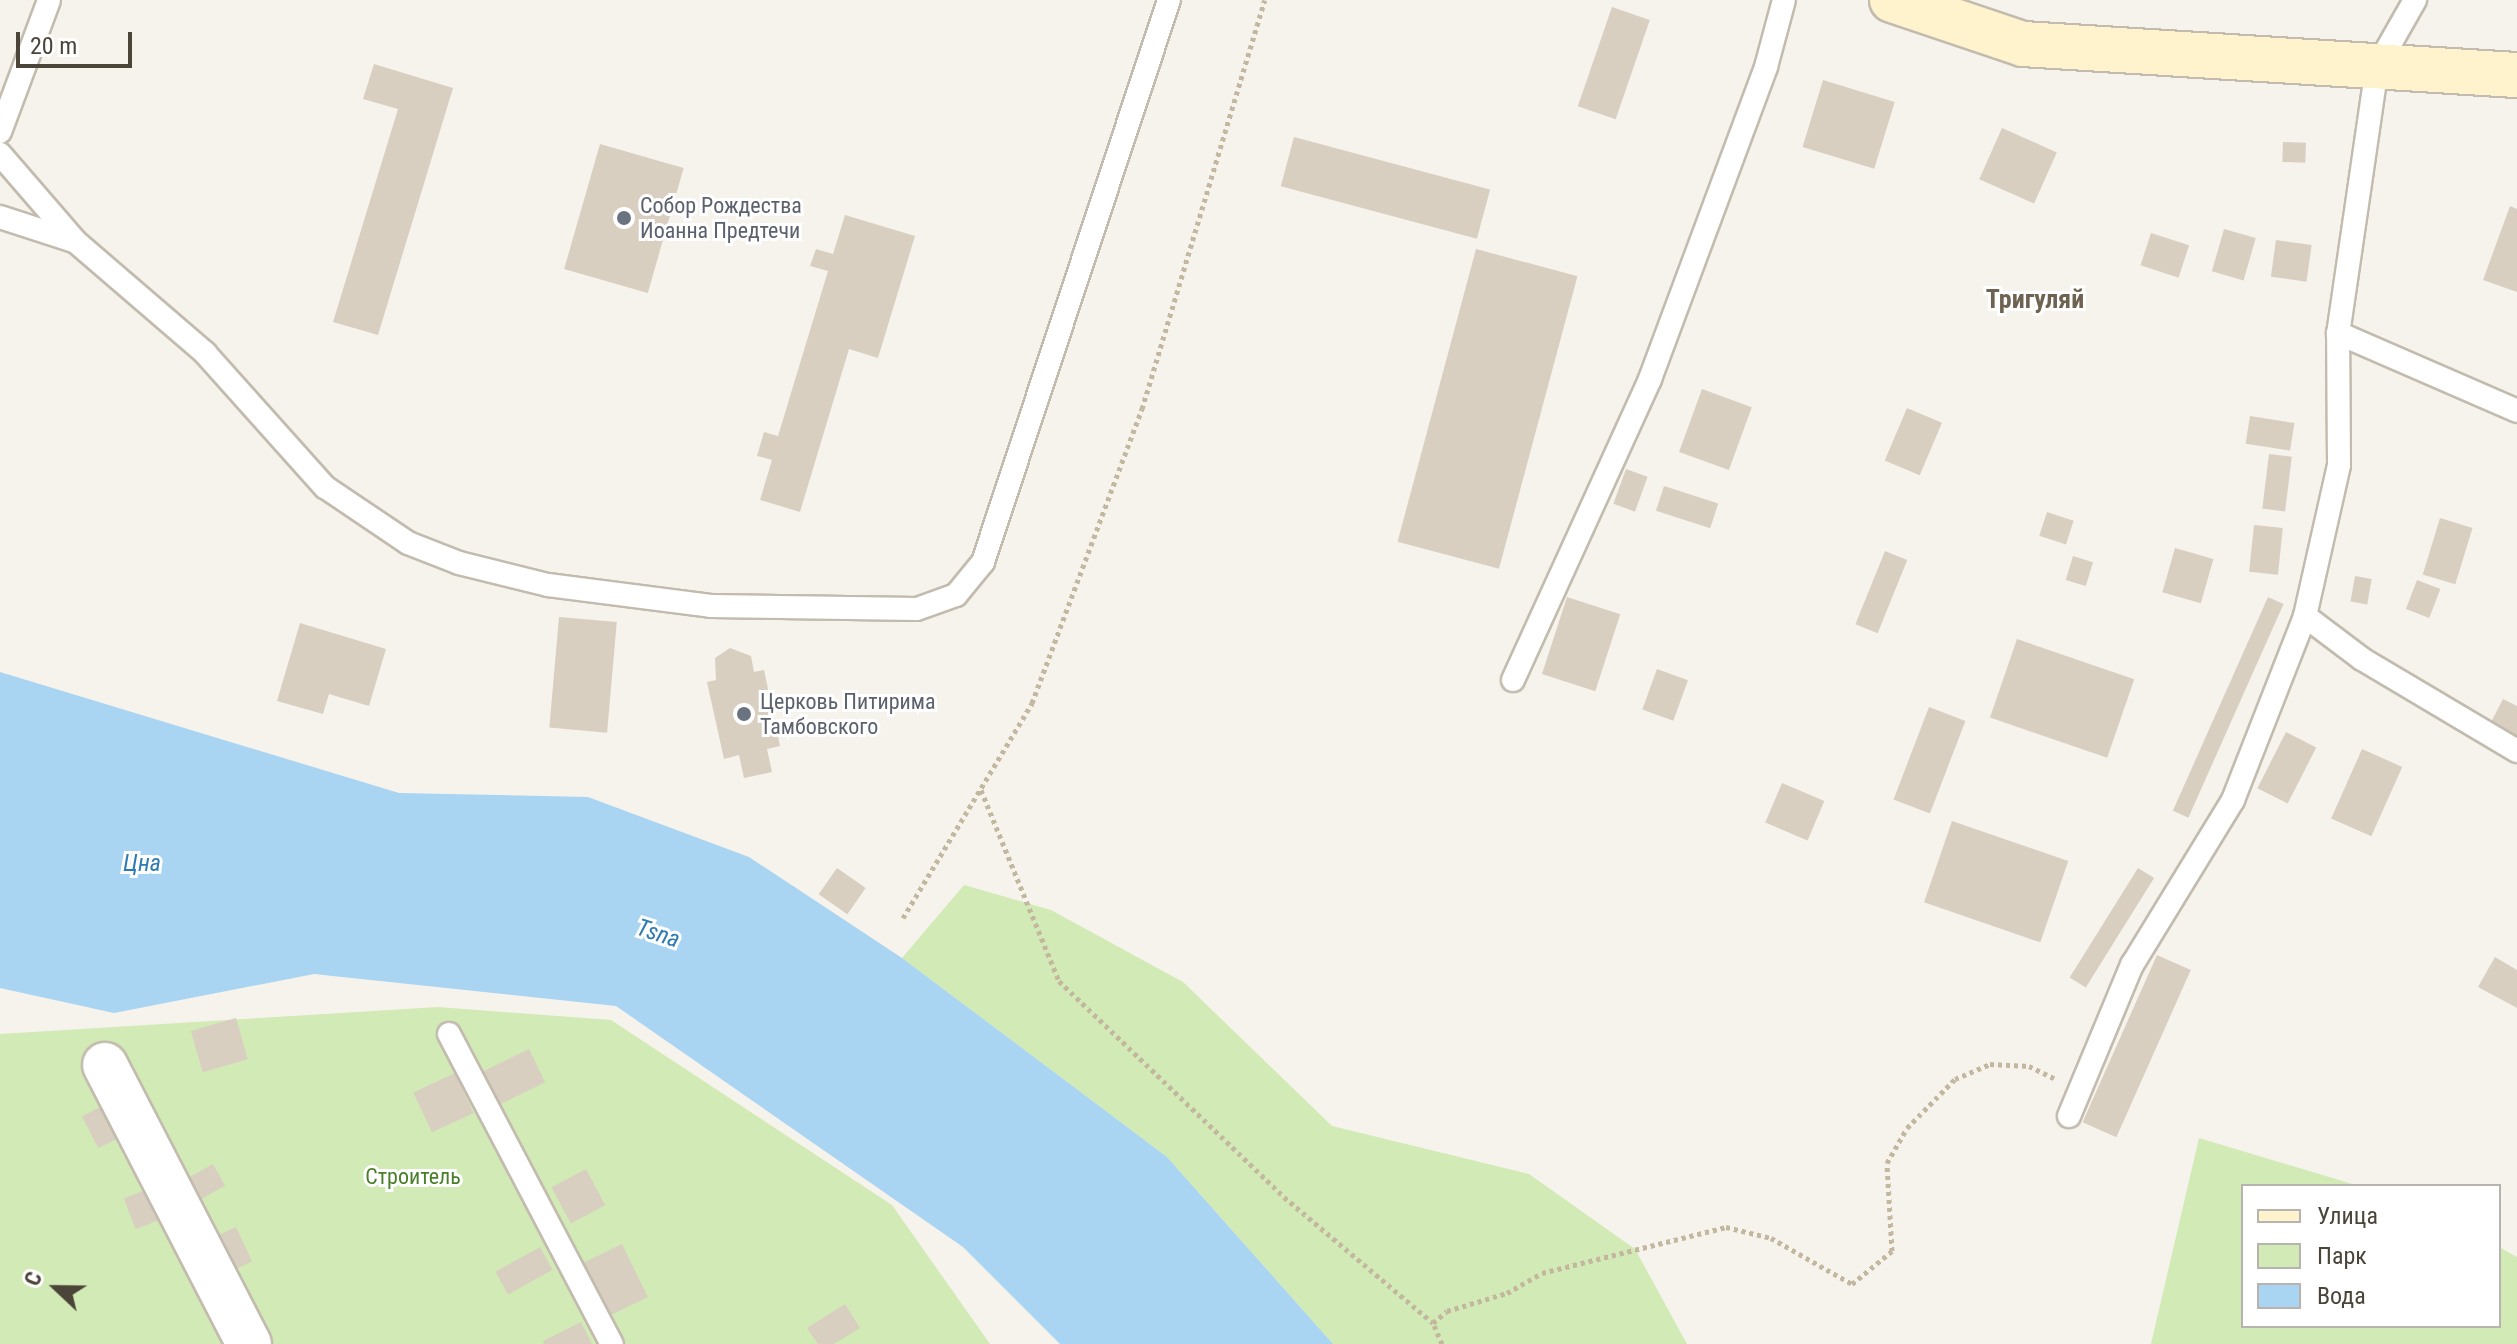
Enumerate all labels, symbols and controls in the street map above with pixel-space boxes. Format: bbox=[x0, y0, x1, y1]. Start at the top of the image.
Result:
scale bar bbox=[20, 16, 136, 66]
text: 20 m bbox=[30, 32, 77, 60]
place label: Собор Рождества Иоанна Предтечи bbox=[640, 192, 802, 244]
marker: Собор Рождества Иоанна Предтечи bbox=[615, 209, 633, 227]
district label: Тригуляй bbox=[1986, 284, 2084, 316]
place label: Церковь Питирима Тамбовского bbox=[760, 688, 935, 740]
marker: Церковь Питирима Тамбовского bbox=[735, 705, 753, 723]
water label: Цна bbox=[123, 850, 161, 878]
water label: Tsna bbox=[633, 914, 683, 954]
park label: Строитель bbox=[365, 1164, 461, 1190]
legend bbox=[2241, 1184, 2501, 1328]
text: Улица bbox=[2317, 1202, 2378, 1230]
text: Парк bbox=[2317, 1242, 2367, 1270]
north arrow bbox=[16, 1248, 96, 1328]
text: С bbox=[19, 1268, 47, 1289]
text: Вода bbox=[2317, 1282, 2366, 1310]

